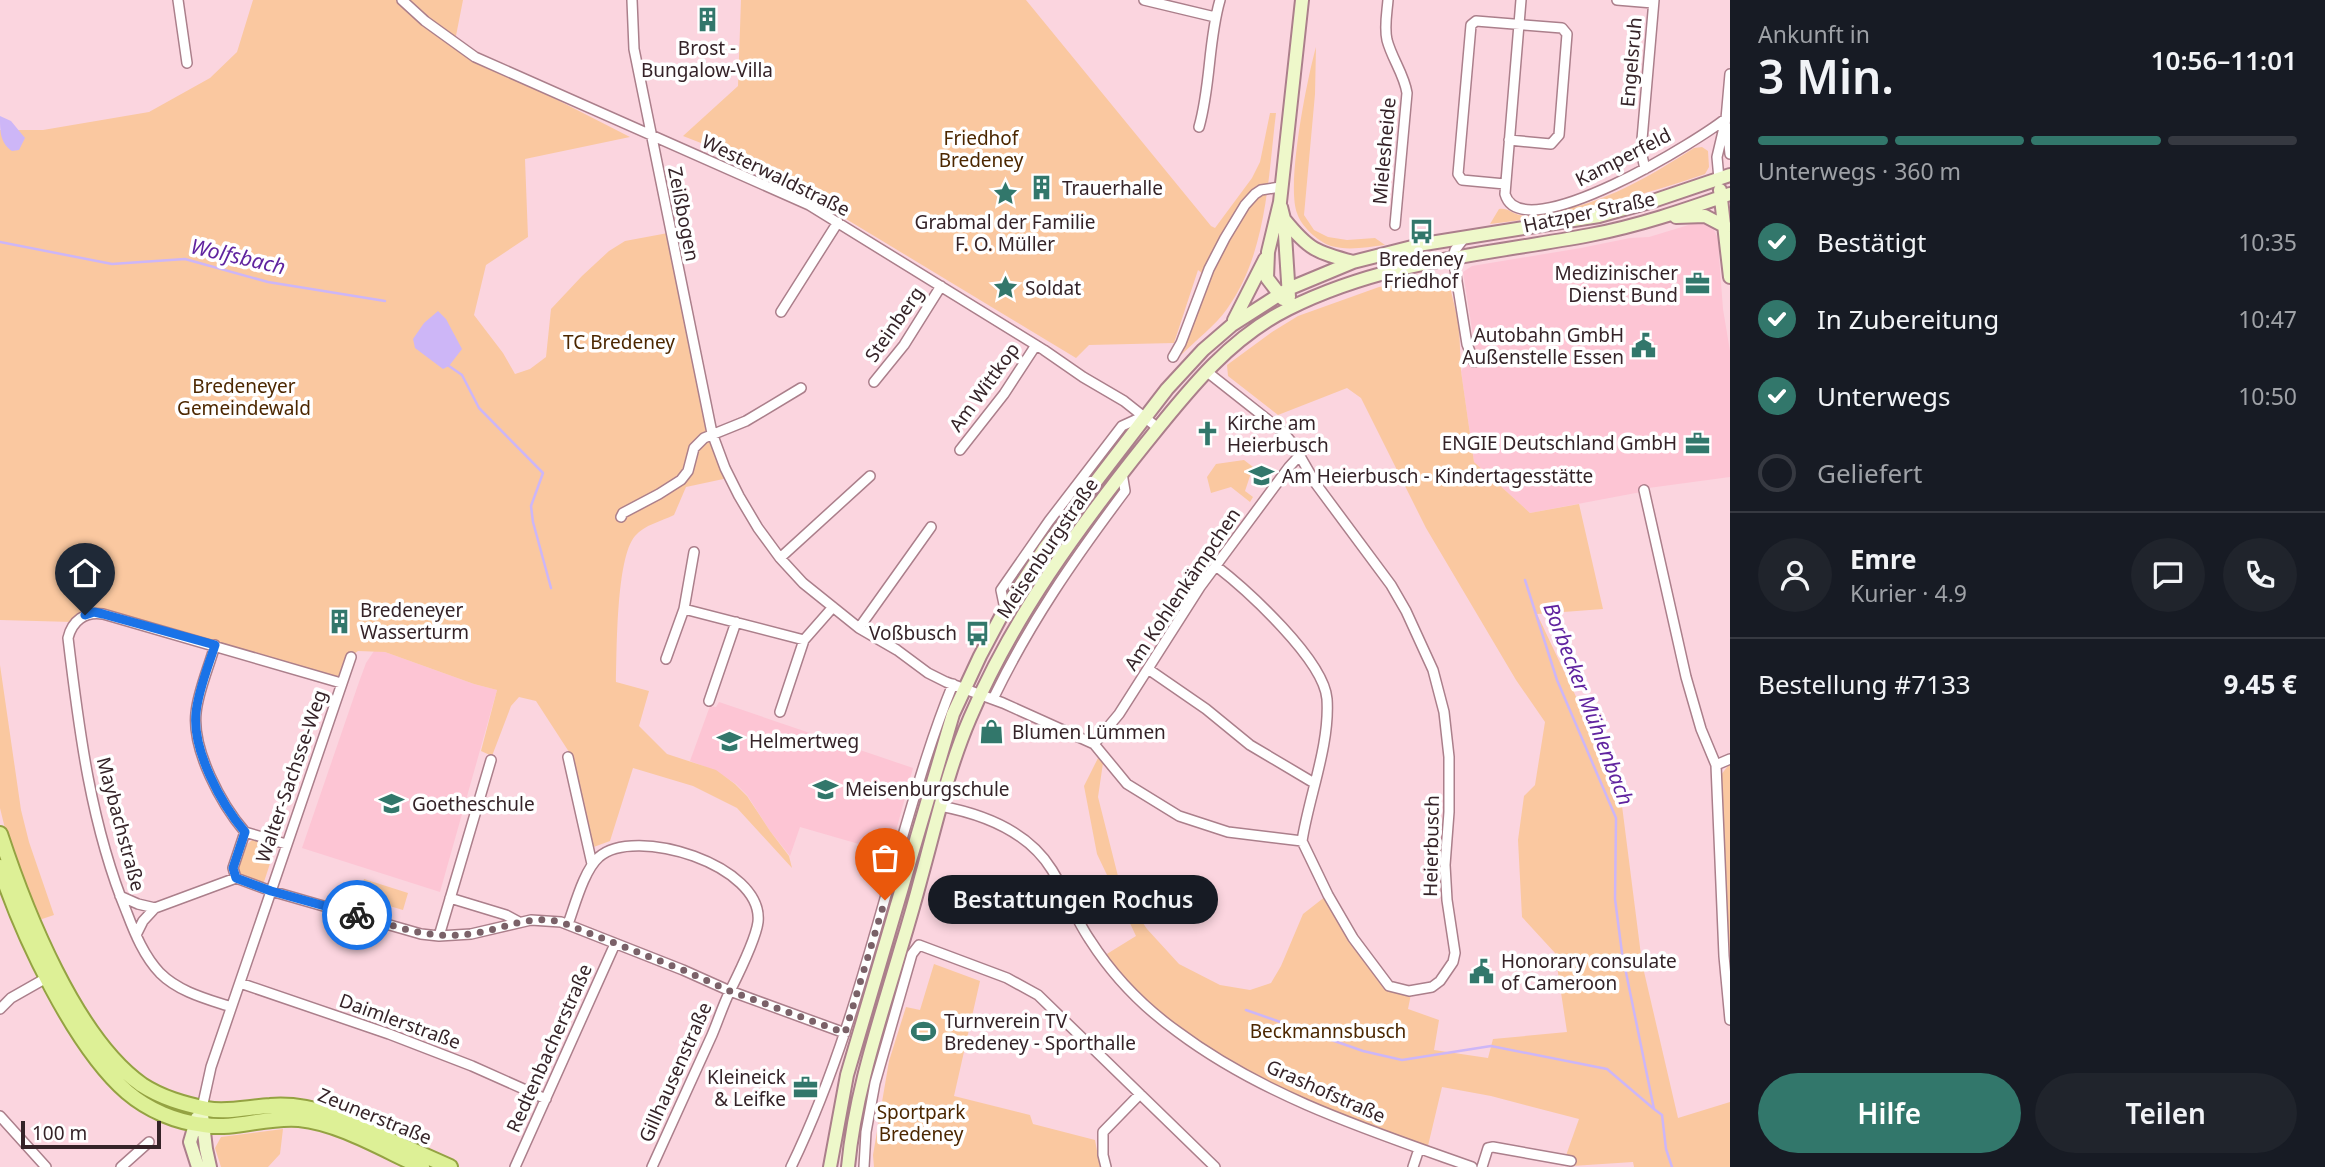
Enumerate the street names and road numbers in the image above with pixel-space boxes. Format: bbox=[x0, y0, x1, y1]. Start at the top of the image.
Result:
street label: Engelsruh bbox=[1614, 16, 1648, 108]
street label: Mielesheide bbox=[1366, 96, 1402, 206]
street label: Kamperfeld bbox=[1571, 122, 1675, 192]
street label: Westerwaldstraße bbox=[698, 128, 854, 222]
street label: Zeißbogen bbox=[662, 164, 706, 264]
street label: Hatzper Straße bbox=[1521, 185, 1657, 239]
street label: Steinberg bbox=[859, 281, 929, 367]
street label: Am Wittkop bbox=[943, 337, 1025, 437]
street label: Meisenburgstraße bbox=[990, 473, 1104, 623]
street label: Am Kohlenkämpchen bbox=[1118, 503, 1246, 675]
street label: Walter-Sachsse-Weg bbox=[249, 686, 333, 866]
street label: Maybachstraße bbox=[91, 754, 151, 894]
street label: Heierbusch bbox=[1417, 795, 1445, 897]
street label: Redtenbacherstraße bbox=[500, 960, 598, 1136]
street label: Daimlerstraße bbox=[336, 987, 464, 1055]
street label: Gillhausenstraße bbox=[632, 998, 718, 1146]
street label: Grashofstraße bbox=[1262, 1053, 1390, 1129]
street label: Zeunerstraße bbox=[314, 1081, 436, 1151]

